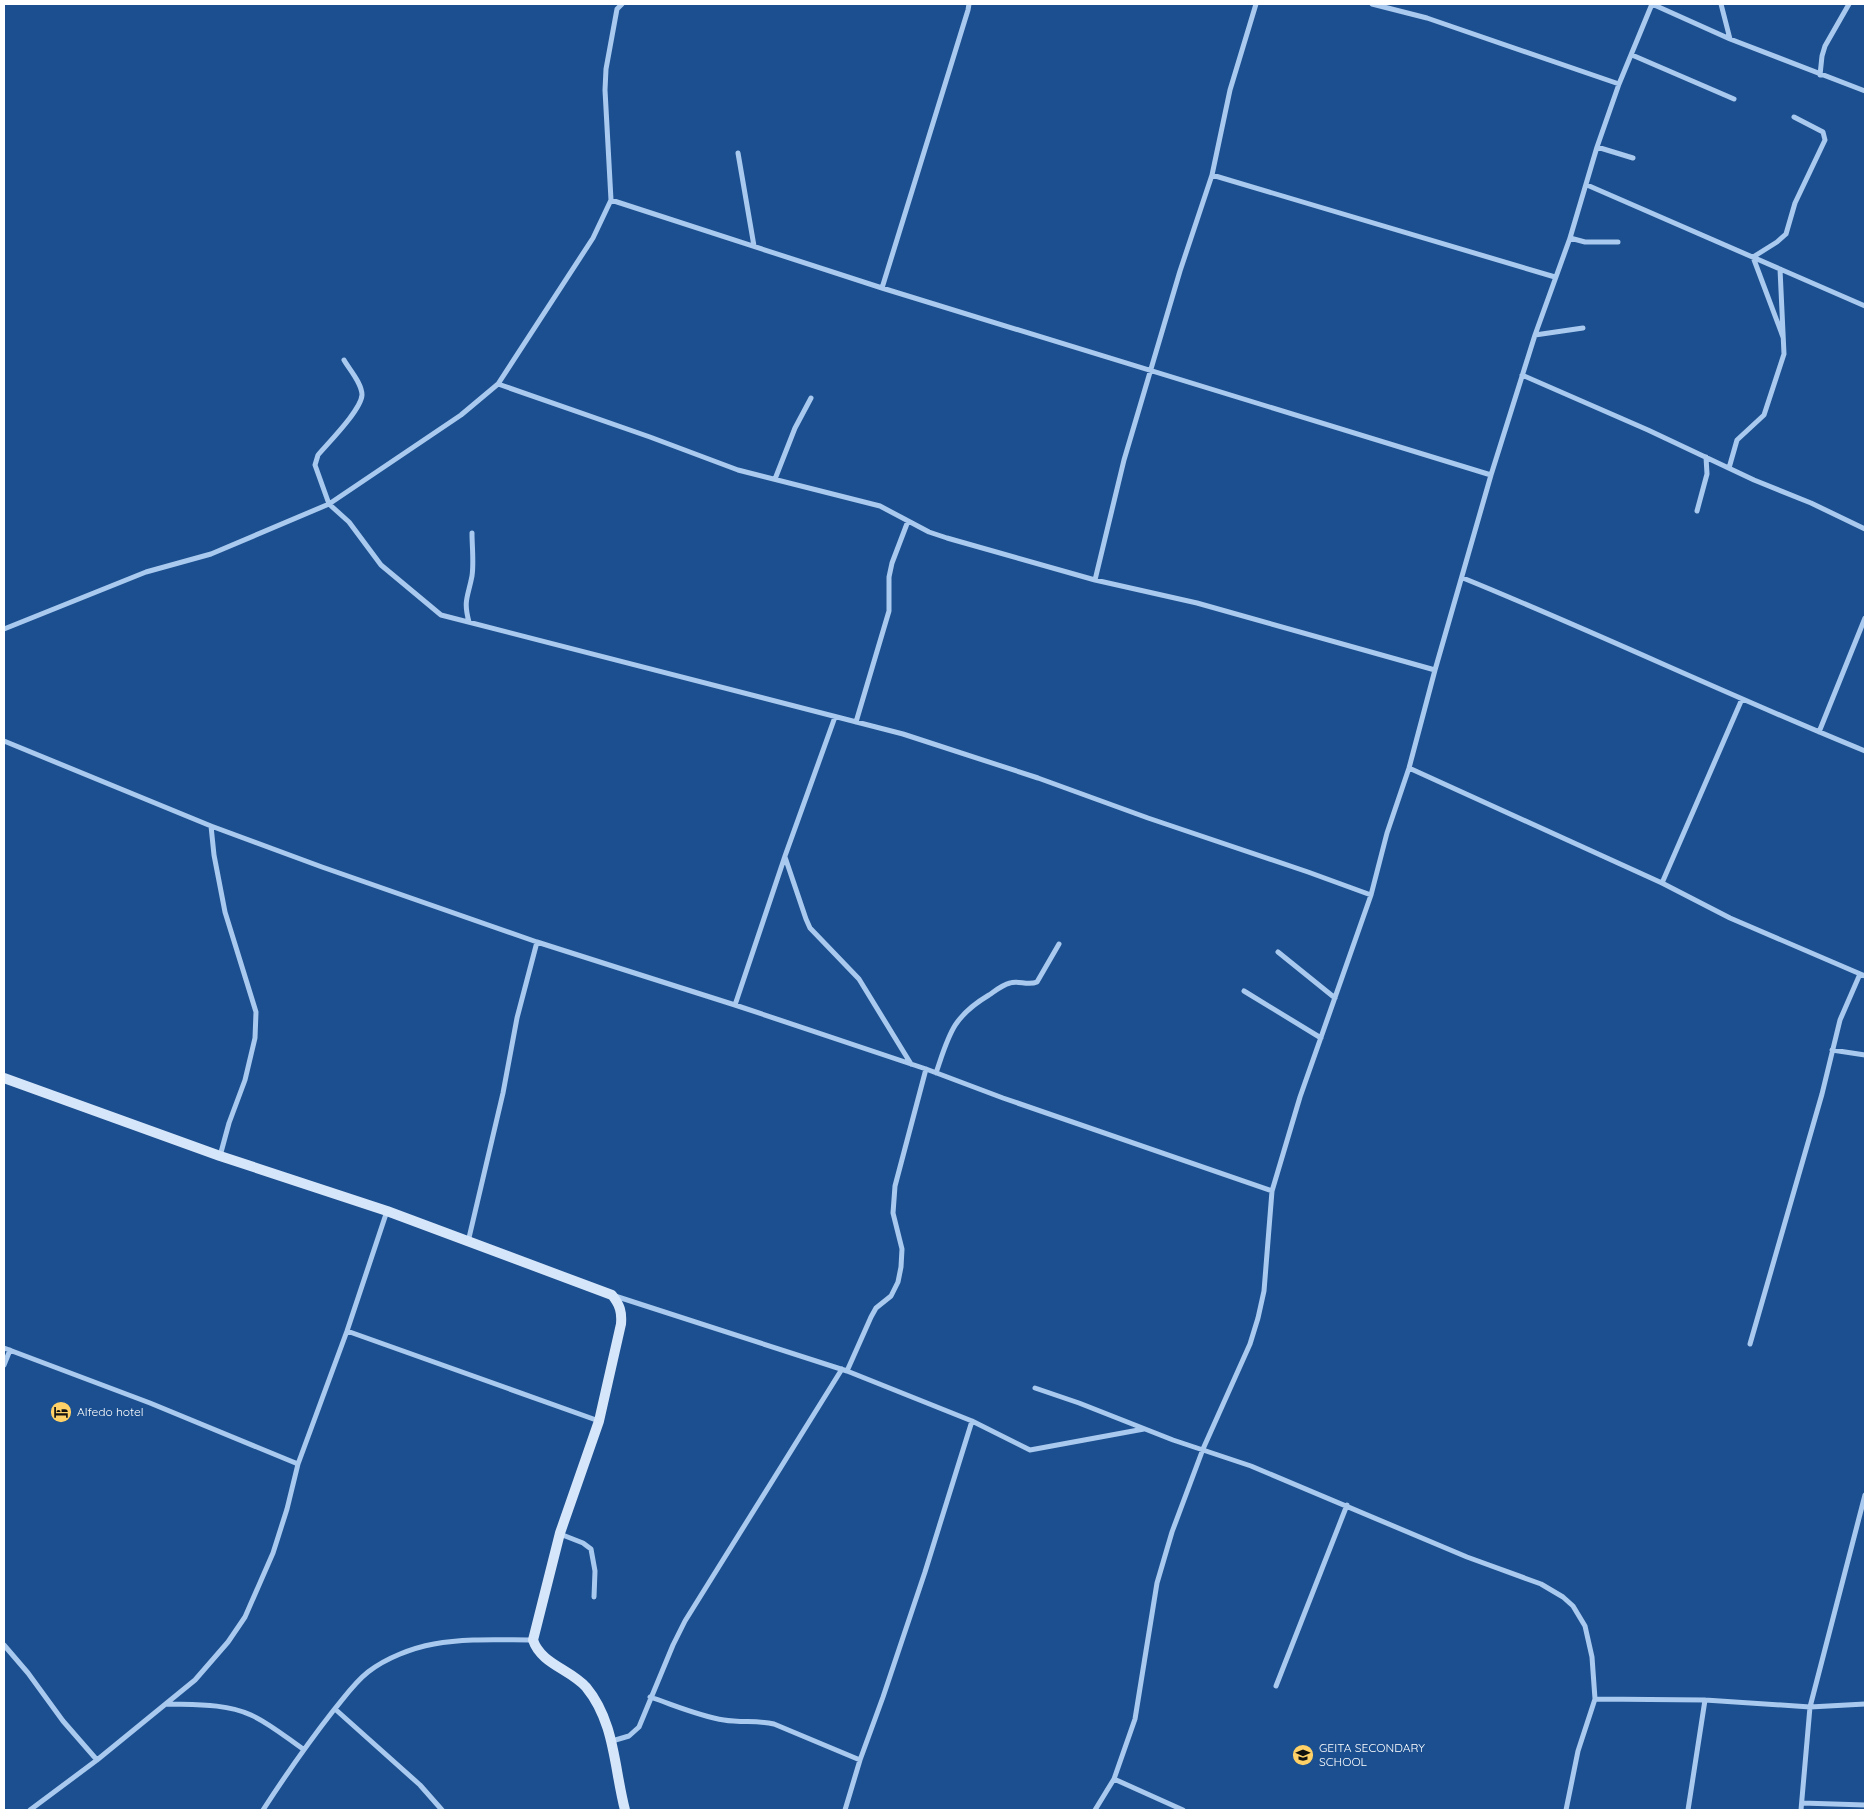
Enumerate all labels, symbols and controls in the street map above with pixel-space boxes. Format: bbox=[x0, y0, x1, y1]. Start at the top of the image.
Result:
hotel icon: Alfedo hotel bbox=[49, 1400, 73, 1424]
place label: Alfedo hotel bbox=[77, 1404, 144, 1419]
place label: GEITA SECONDARY SCHOOL bbox=[1319, 1740, 1425, 1769]
school or university icon: GEITA SECONDARY SCHOOL bbox=[1291, 1743, 1315, 1767]

